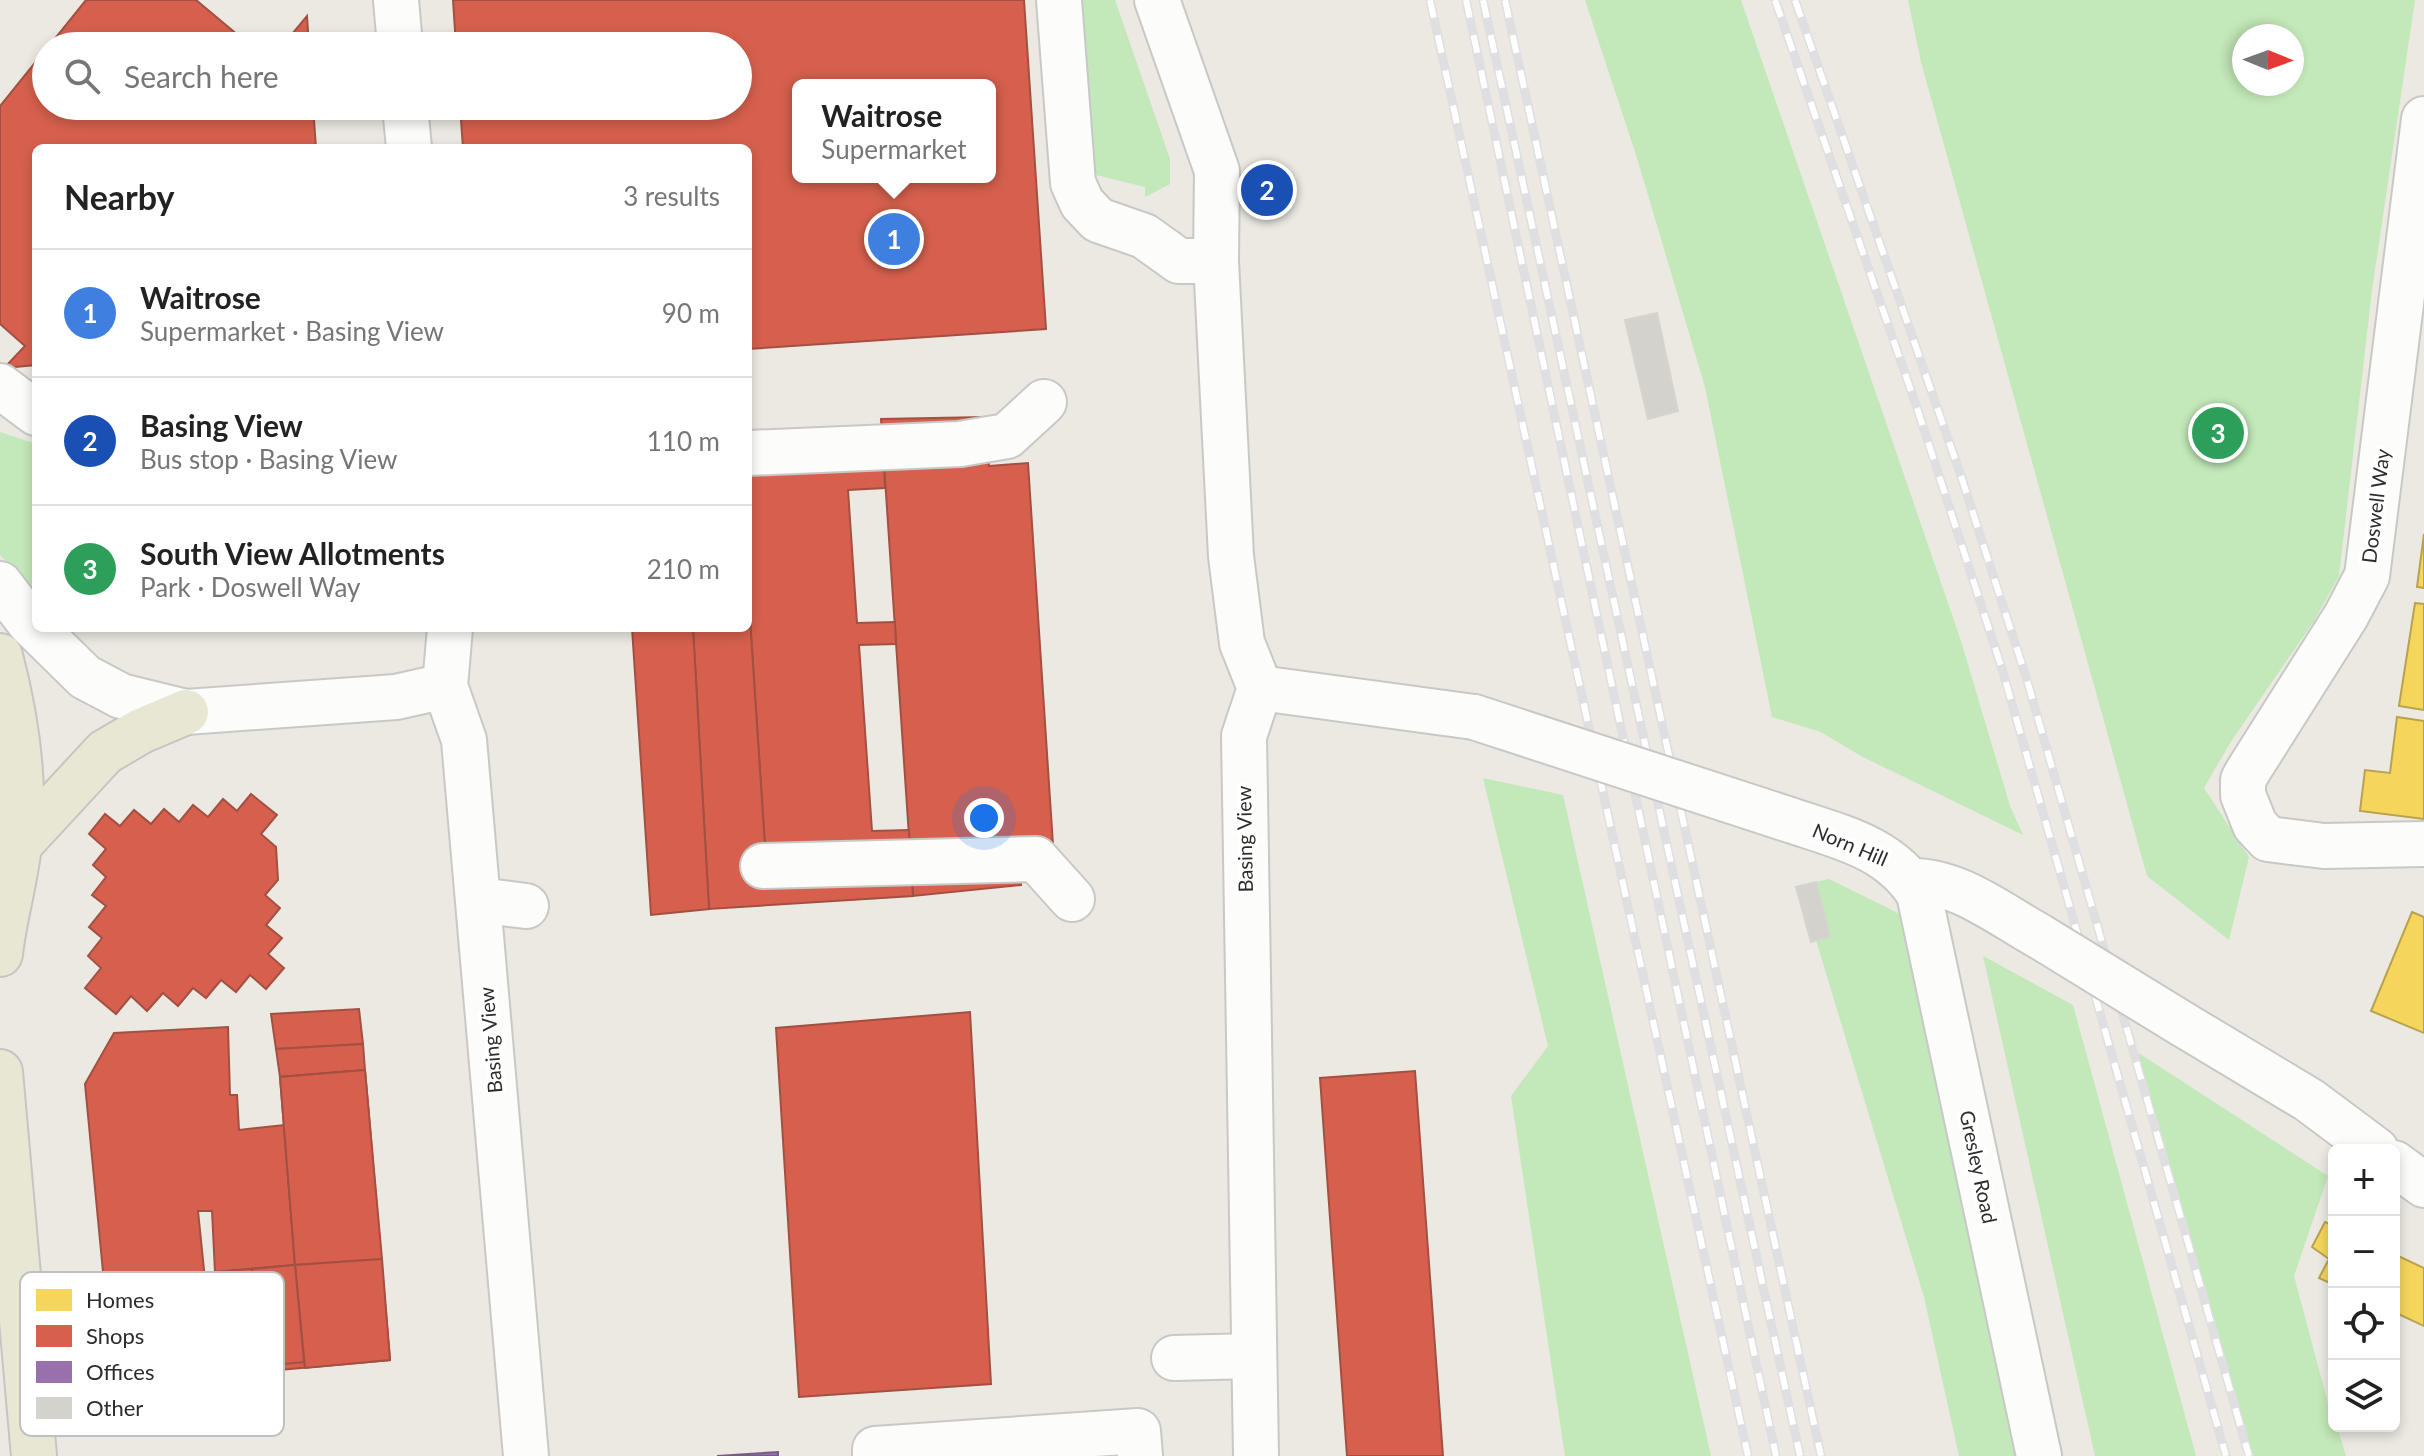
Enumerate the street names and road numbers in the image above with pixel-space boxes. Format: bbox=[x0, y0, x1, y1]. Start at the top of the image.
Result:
street label: Doswell Way bbox=[2356, 447, 2394, 564]
street label: Basing View bbox=[1231, 785, 1257, 893]
street label: Norn Hill bbox=[1809, 818, 1892, 871]
street label: Basing View bbox=[473, 986, 507, 1094]
street label: Gresley Road bbox=[1955, 1108, 2003, 1225]

